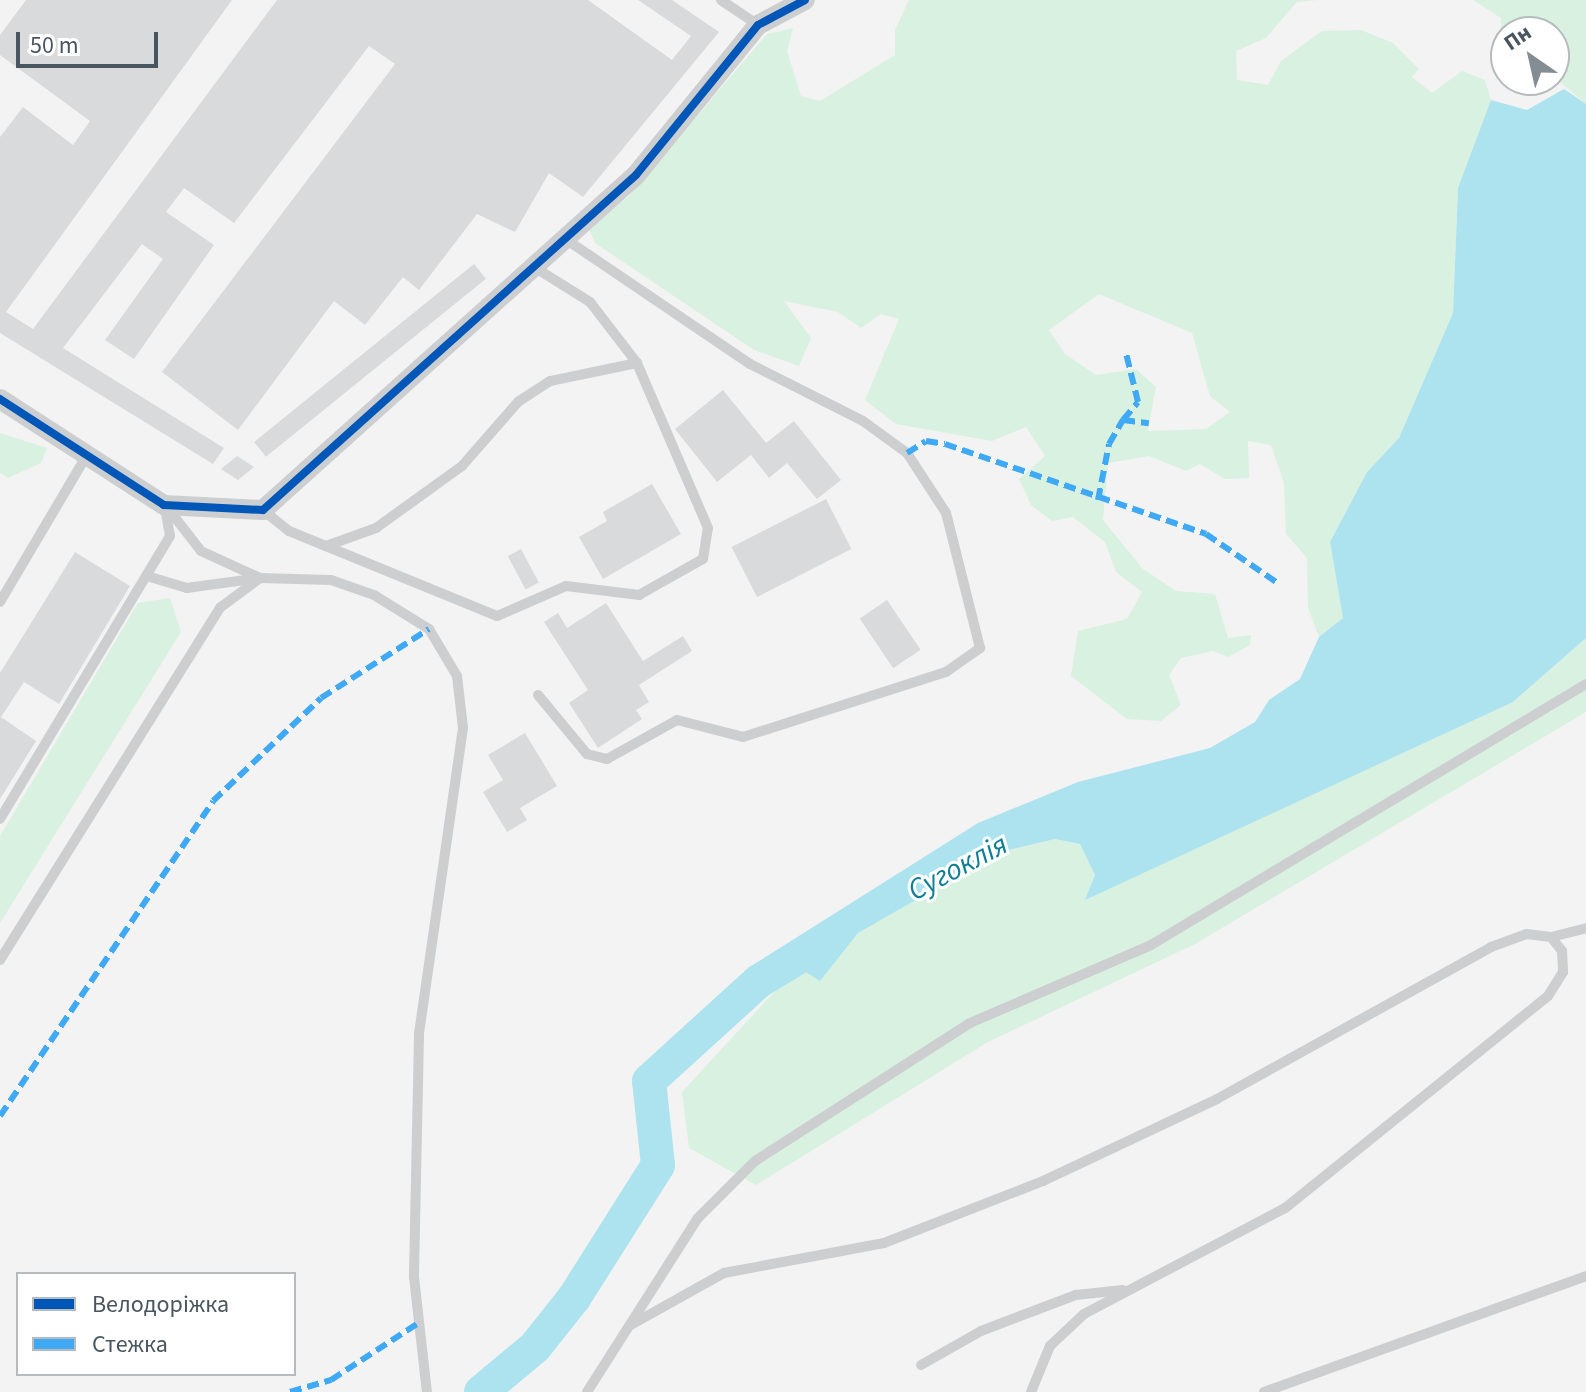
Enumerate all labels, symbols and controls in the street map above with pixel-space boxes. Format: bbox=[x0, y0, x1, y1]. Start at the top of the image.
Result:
scale bar bbox=[20, 16, 162, 66]
north arrow bbox=[1490, 16, 1570, 96]
text: Пн bbox=[1497, 17, 1538, 59]
text: 50 m bbox=[30, 28, 79, 63]
water label: Сугоклія bbox=[902, 827, 1014, 909]
legend bbox=[16, 1272, 296, 1376]
text: Велодоріжка bbox=[92, 1287, 229, 1322]
text: Стежка bbox=[92, 1327, 168, 1362]

